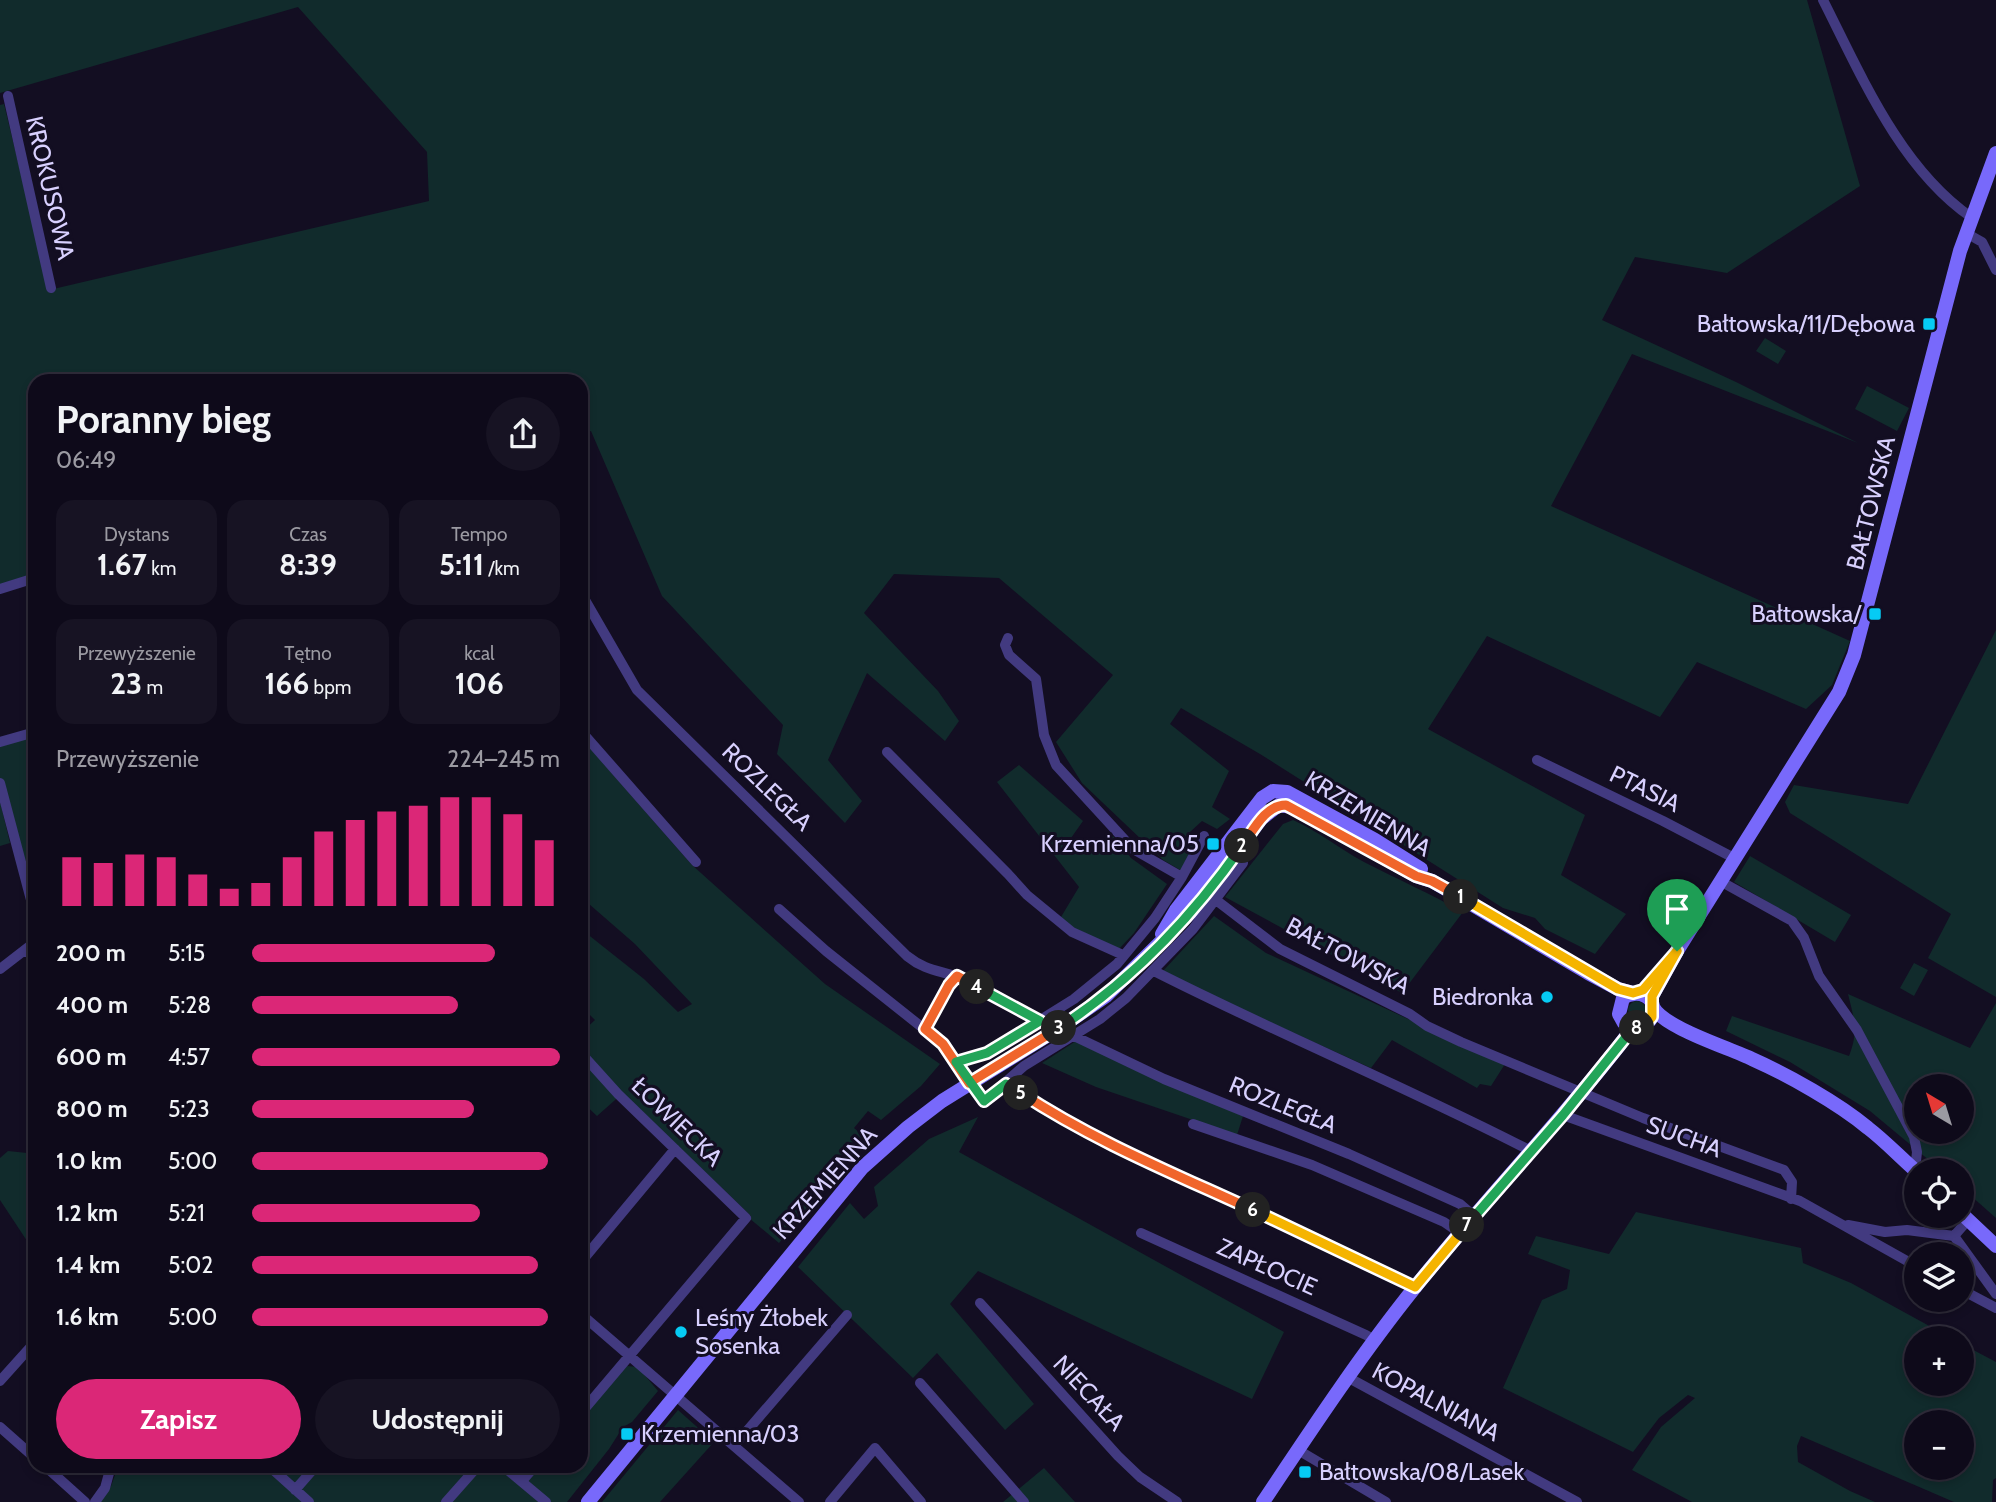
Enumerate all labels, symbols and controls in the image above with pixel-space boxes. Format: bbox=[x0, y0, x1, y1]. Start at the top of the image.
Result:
street label: KROKUSOWA bbox=[20, 113, 81, 263]
place label: Bałtowska/11/Dębowa bbox=[1697, 309, 1915, 338]
marker: Bałtowska/11/Dębowa bbox=[1921, 316, 1937, 332]
text: Poranny bieg bbox=[56, 396, 271, 443]
button: share bbox=[486, 397, 560, 471]
street label: BAŁTOWSKA bbox=[1840, 433, 1901, 573]
text: 06:49 bbox=[56, 446, 116, 474]
text: Dystans bbox=[104, 523, 169, 546]
text: Czas bbox=[289, 523, 327, 546]
text: Tempo bbox=[451, 523, 507, 546]
text: 1.67 bbox=[97, 546, 147, 583]
text: 8:39 bbox=[279, 546, 337, 583]
text: 5:11 bbox=[439, 546, 484, 583]
text: km bbox=[147, 557, 176, 580]
text: /km bbox=[484, 557, 520, 580]
place label: Bałtowska/ bbox=[1751, 599, 1862, 628]
marker: Bałtowska/ bbox=[1867, 606, 1883, 622]
text: Przewyższenie bbox=[78, 642, 196, 665]
text: Tętno bbox=[284, 642, 332, 665]
text: kcal bbox=[464, 642, 494, 665]
text: 23 bbox=[110, 665, 142, 702]
text: 166 bbox=[265, 665, 309, 702]
text: 106 bbox=[455, 665, 504, 702]
text: m bbox=[142, 676, 163, 699]
text: bpm bbox=[309, 676, 351, 699]
street label: ROZLEGŁA bbox=[716, 737, 818, 837]
text: Przewyższenie bbox=[56, 745, 199, 773]
text: 224–245 m bbox=[447, 745, 560, 773]
street label: PTASIA bbox=[1605, 759, 1685, 818]
street label: KRZEMIENNA bbox=[1300, 765, 1437, 863]
pin: 2 bbox=[1224, 828, 1260, 864]
place label: Krzemienna/05 bbox=[1040, 829, 1199, 858]
text: 2 bbox=[1236, 834, 1247, 857]
marker: Krzemienna/05 bbox=[1205, 836, 1221, 852]
pin bbox=[1647, 879, 1707, 951]
pin: 1 bbox=[1444, 880, 1478, 914]
text: 1 bbox=[1457, 885, 1464, 908]
icon: arrive bbox=[1658, 890, 1696, 928]
street label: BAŁTOWSKA bbox=[1281, 911, 1416, 1001]
text: 200 m bbox=[56, 939, 126, 967]
text: 5:15 bbox=[168, 939, 205, 967]
pin: 4 bbox=[960, 970, 995, 1004]
text: 4 bbox=[971, 975, 982, 998]
place label: Biedronka bbox=[1432, 982, 1533, 1011]
marker: Biedronka bbox=[1539, 989, 1555, 1005]
text: 400 m bbox=[56, 991, 128, 1019]
text: 5:28 bbox=[168, 991, 211, 1019]
pin: 3 bbox=[1042, 1010, 1076, 1046]
pin: 8 bbox=[1620, 1010, 1654, 1046]
text: 3 bbox=[1053, 1016, 1064, 1039]
text: 8 bbox=[1631, 1016, 1642, 1039]
text: 600 m bbox=[56, 1043, 127, 1071]
text: 4:57 bbox=[168, 1043, 210, 1071]
street label: ROZLEGŁA bbox=[1225, 1070, 1342, 1139]
street label: ŁOWIECKA bbox=[626, 1071, 729, 1172]
north arrow bbox=[1904, 1074, 1974, 1144]
map controls bbox=[1904, 1074, 1974, 1480]
pin: 5 bbox=[1004, 1076, 1038, 1110]
text: 5 bbox=[1015, 1081, 1026, 1104]
text: 800 m bbox=[56, 1095, 128, 1123]
text: 5:23 bbox=[168, 1095, 210, 1123]
street label: SUCHA bbox=[1643, 1110, 1726, 1164]
street label: KRZEMIENNA bbox=[766, 1120, 883, 1245]
text: 1.0 km bbox=[56, 1147, 122, 1175]
text: 5:00 bbox=[168, 1147, 217, 1175]
button: locate bbox=[1904, 1158, 1974, 1228]
pin: 6 bbox=[1236, 1192, 1270, 1228]
text: 6 bbox=[1247, 1198, 1258, 1221]
text: 1.2 km bbox=[56, 1199, 118, 1227]
text: 5:21 bbox=[168, 1199, 205, 1227]
pin: 7 bbox=[1450, 1208, 1484, 1242]
text: 7 bbox=[1462, 1213, 1471, 1236]
street label: ZAPŁOCIE bbox=[1213, 1232, 1322, 1301]
button: layers bbox=[1904, 1242, 1974, 1312]
text: 1.4 km bbox=[56, 1251, 120, 1279]
text: 5:02 bbox=[168, 1251, 213, 1279]
text: 1.6 km bbox=[56, 1303, 119, 1331]
text: 5:00 bbox=[168, 1303, 217, 1331]
place label: Leśny Żłobek Sosenka bbox=[695, 1303, 828, 1360]
marker: Leśny Żłobek Sosenka bbox=[673, 1324, 689, 1340]
button: + bbox=[1904, 1326, 1974, 1396]
street label: NIECAŁA bbox=[1047, 1349, 1132, 1436]
street label: KOPALNIANA bbox=[1367, 1356, 1505, 1447]
button: Zapisz bbox=[56, 1379, 301, 1459]
button: Udostępnij bbox=[315, 1379, 560, 1459]
button: − bbox=[1904, 1410, 1974, 1480]
place label: Krzemienna/03 bbox=[641, 1419, 800, 1448]
marker: Krzemienna/03 bbox=[619, 1426, 635, 1442]
place label: Bałtowska/08/Lasek bbox=[1319, 1457, 1524, 1486]
marker: Bałtowska/08/Lasek bbox=[1297, 1464, 1313, 1480]

